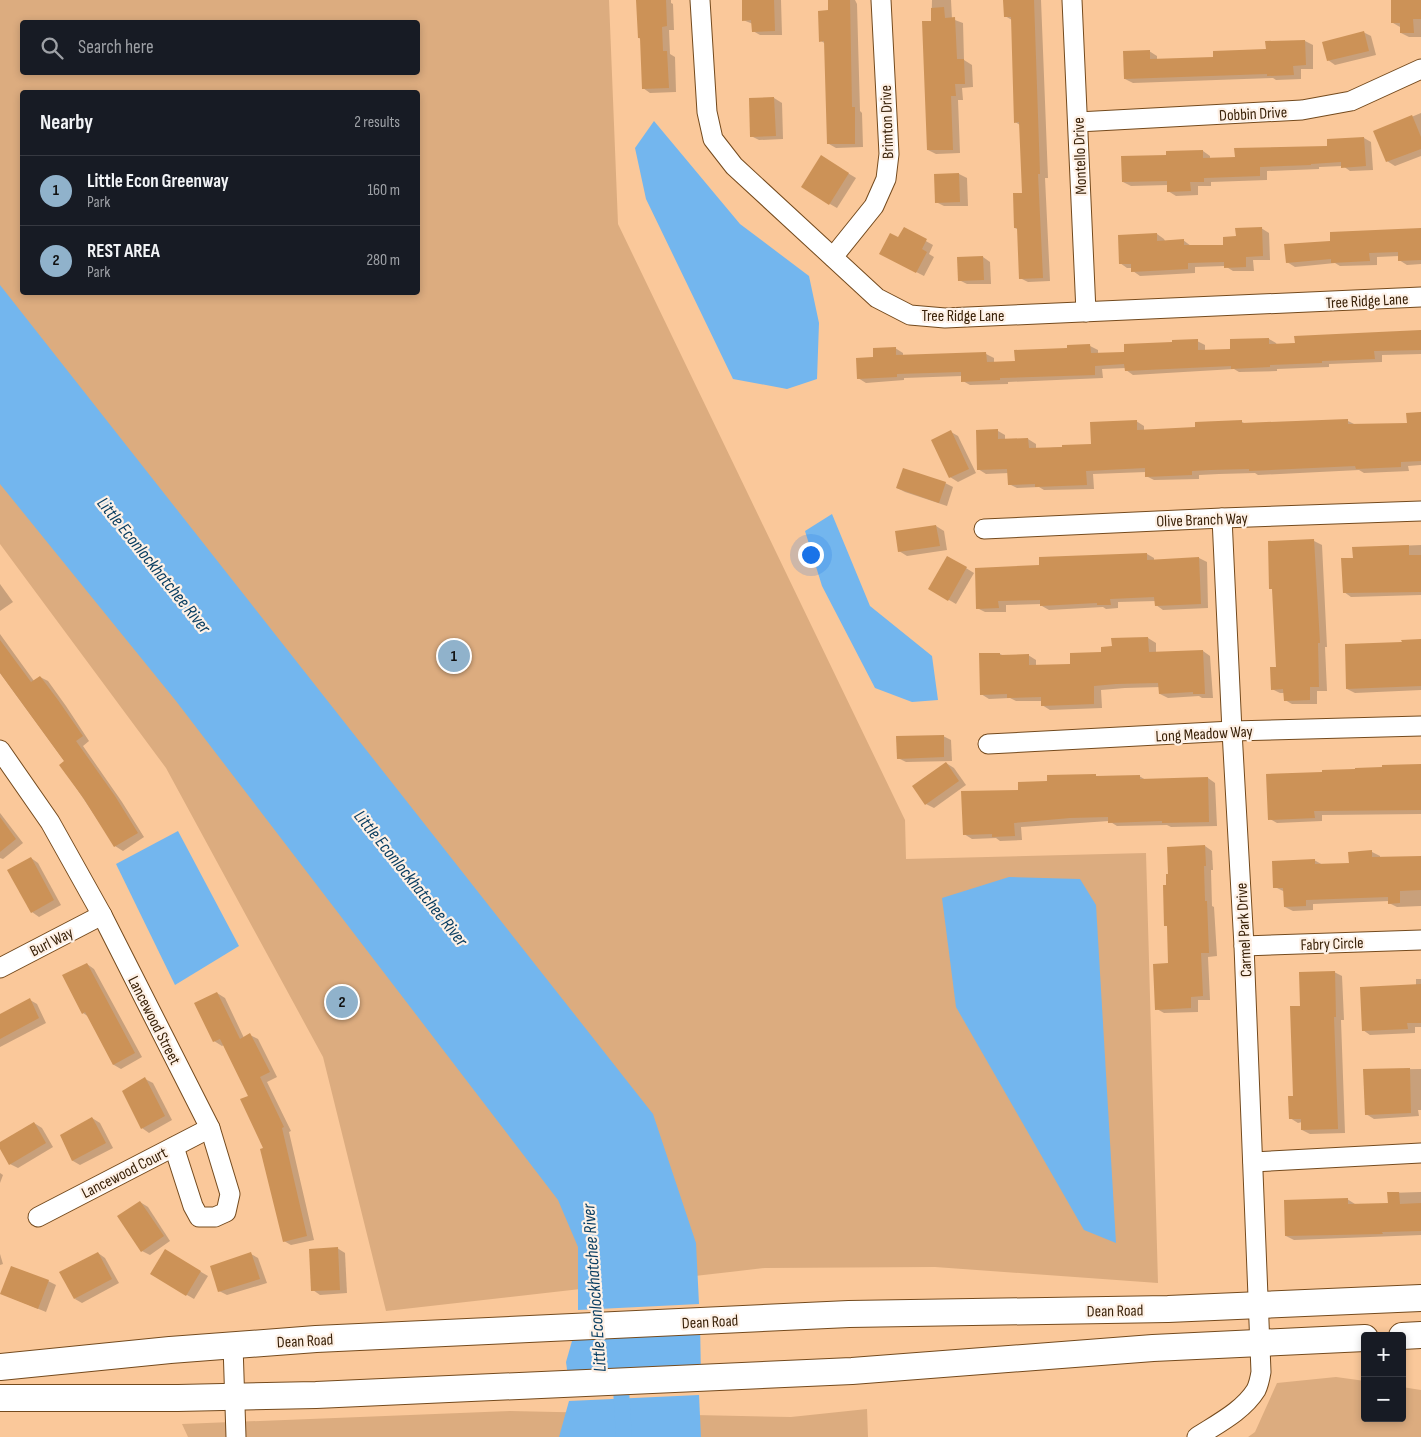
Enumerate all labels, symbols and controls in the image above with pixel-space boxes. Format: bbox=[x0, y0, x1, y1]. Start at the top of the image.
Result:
search box bbox=[20, 20, 420, 75]
icon: search bbox=[38, 34, 66, 62]
text: Search here bbox=[78, 36, 154, 59]
street label: Brimton Drive bbox=[877, 85, 898, 159]
street label: Dobbin Drive bbox=[1219, 103, 1288, 126]
text: Nearby bbox=[40, 110, 93, 135]
text: 2 results bbox=[354, 113, 400, 132]
street label: Montello Drive bbox=[1070, 117, 1091, 195]
text: Little Econ Greenway bbox=[87, 170, 229, 193]
text: 1 bbox=[53, 181, 59, 200]
text: 160 m bbox=[367, 181, 400, 200]
text: Park bbox=[87, 193, 110, 212]
text: REST AREA bbox=[87, 240, 160, 263]
text: 2 bbox=[52, 251, 60, 270]
text: 280 m bbox=[366, 251, 400, 270]
text: Park bbox=[87, 263, 110, 282]
street label: Tree Ridge Lane bbox=[1325, 290, 1409, 313]
street label: Tree Ridge Lane bbox=[922, 307, 1004, 326]
water label: Little Econlockhatchee River bbox=[92, 493, 215, 638]
street label: Olive Branch Way bbox=[1156, 509, 1248, 532]
your location bbox=[798, 542, 824, 568]
pin: 1 bbox=[438, 637, 470, 675]
street label: Long Meadow Way bbox=[1155, 722, 1253, 747]
water label: Little Econlockhatchee River bbox=[349, 806, 472, 951]
street label: Carmel Park Drive bbox=[1233, 882, 1256, 978]
street label: Burl Way bbox=[27, 923, 77, 961]
street label: Fabry Circle bbox=[1300, 934, 1364, 955]
street label: Lancewood Street bbox=[123, 973, 184, 1068]
pin: 2 bbox=[326, 983, 358, 1021]
street label: Lancewood Court bbox=[79, 1144, 171, 1203]
water label: Little Econlockhatchee River bbox=[578, 1202, 611, 1373]
street label: Dean Road bbox=[1087, 1302, 1143, 1321]
street label: Dean Road bbox=[681, 1312, 739, 1333]
street label: Dean Road bbox=[276, 1331, 334, 1352]
map controls bbox=[1361, 1332, 1406, 1422]
button: + bbox=[1361, 1332, 1406, 1377]
button: − bbox=[1361, 1377, 1406, 1422]

